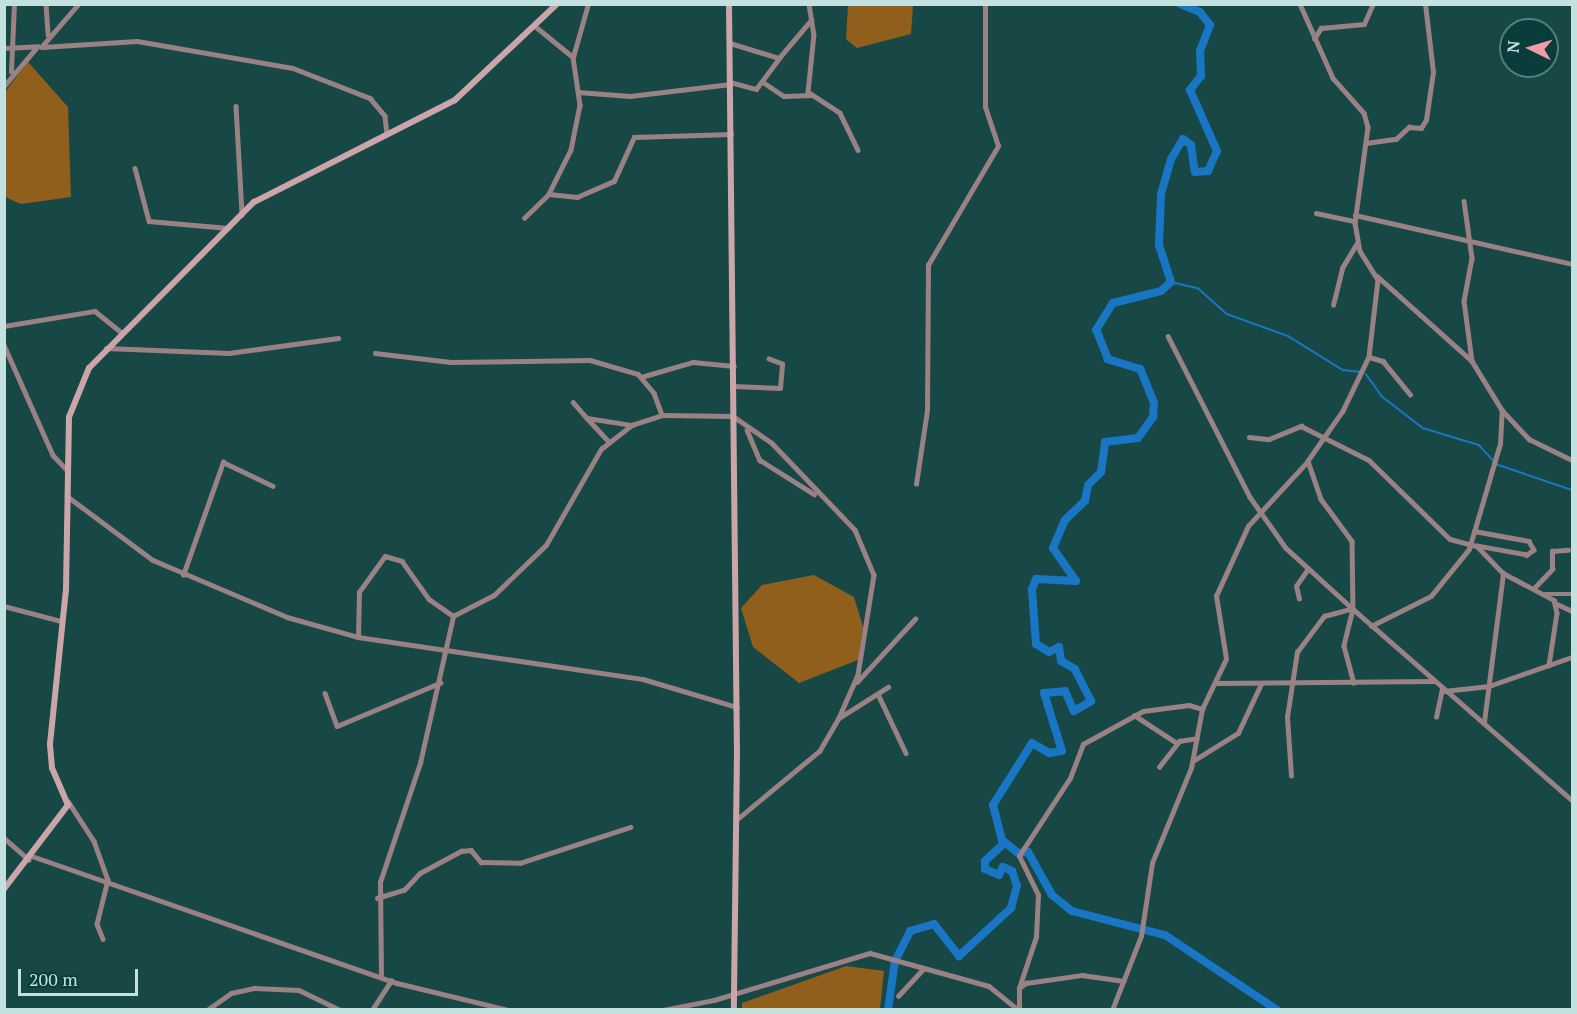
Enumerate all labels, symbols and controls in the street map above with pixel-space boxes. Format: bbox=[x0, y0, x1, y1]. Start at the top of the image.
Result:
north arrow bbox=[1499, 18, 1559, 78]
text: N bbox=[1502, 40, 1525, 54]
scale bar bbox=[21, 957, 141, 995]
text: 200 m bbox=[29, 967, 78, 991]

